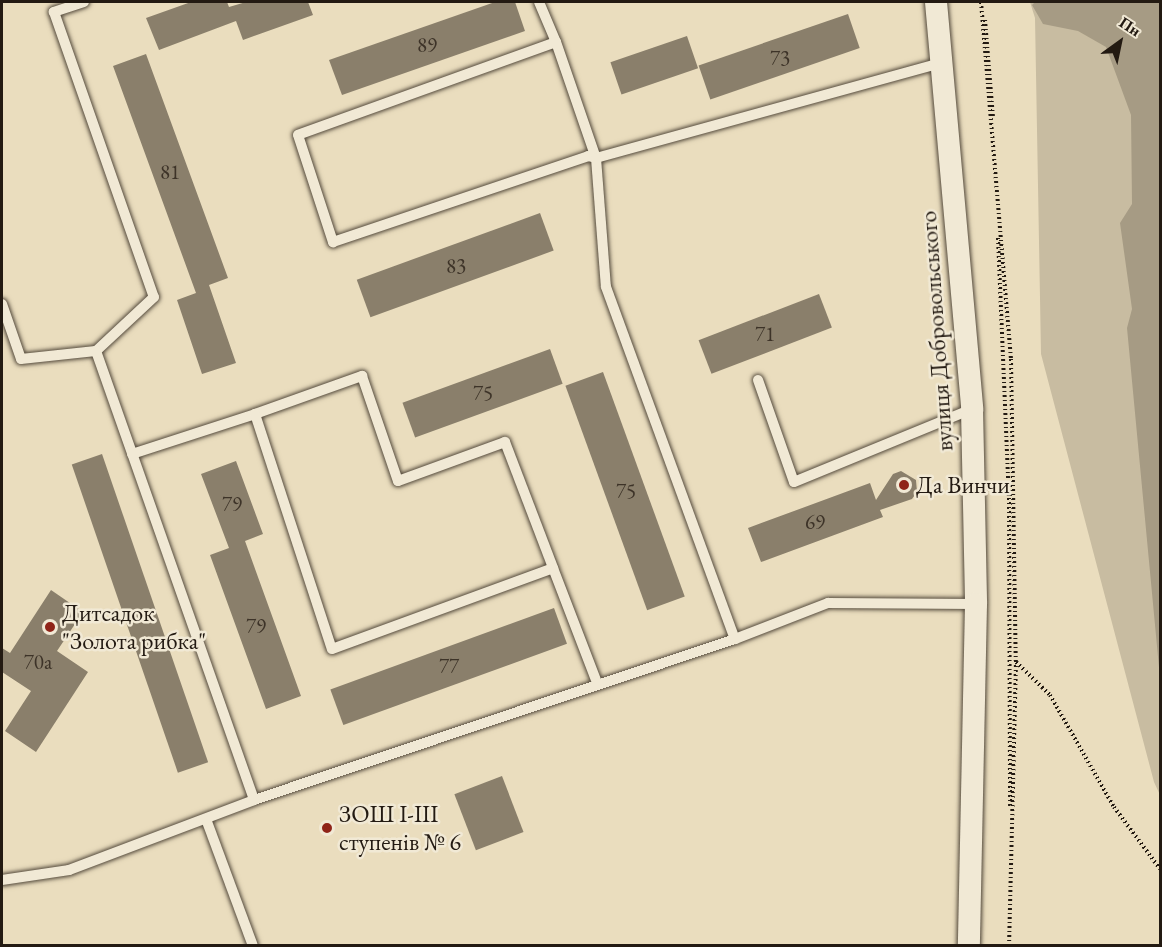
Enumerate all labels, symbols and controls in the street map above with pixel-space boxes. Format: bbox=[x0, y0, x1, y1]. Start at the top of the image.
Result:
north arrow bbox=[1090, 12, 1150, 72]
text: Пн bbox=[1115, 12, 1145, 41]
house number: 89 bbox=[417, 32, 437, 58]
house number: 73 bbox=[770, 45, 790, 71]
house number: 81 bbox=[160, 159, 180, 185]
street label: вулиця Добровольського bbox=[913, 210, 959, 452]
house number: 83 bbox=[446, 253, 466, 279]
house number: 71 bbox=[755, 321, 775, 347]
house number: 75 bbox=[473, 380, 493, 406]
place label: Да Винчи bbox=[916, 471, 1010, 499]
house number: 75 bbox=[616, 478, 636, 504]
marker: Да Винчи bbox=[897, 478, 911, 492]
house number: 79 bbox=[222, 491, 242, 517]
house number: 69 bbox=[805, 509, 825, 535]
place label: Дитсадок "Золота рибка" bbox=[62, 599, 206, 655]
house number: 79 bbox=[246, 613, 266, 639]
marker: Дитсадок "Золота рибка" bbox=[43, 620, 57, 634]
house number: 70а bbox=[24, 649, 52, 675]
house number: 77 bbox=[439, 653, 459, 679]
place label: ЗОШ І-ІІІ ступенів № 6 bbox=[339, 800, 461, 856]
marker: ЗОШ І-ІІІ ступенів № 6 bbox=[320, 821, 334, 835]

